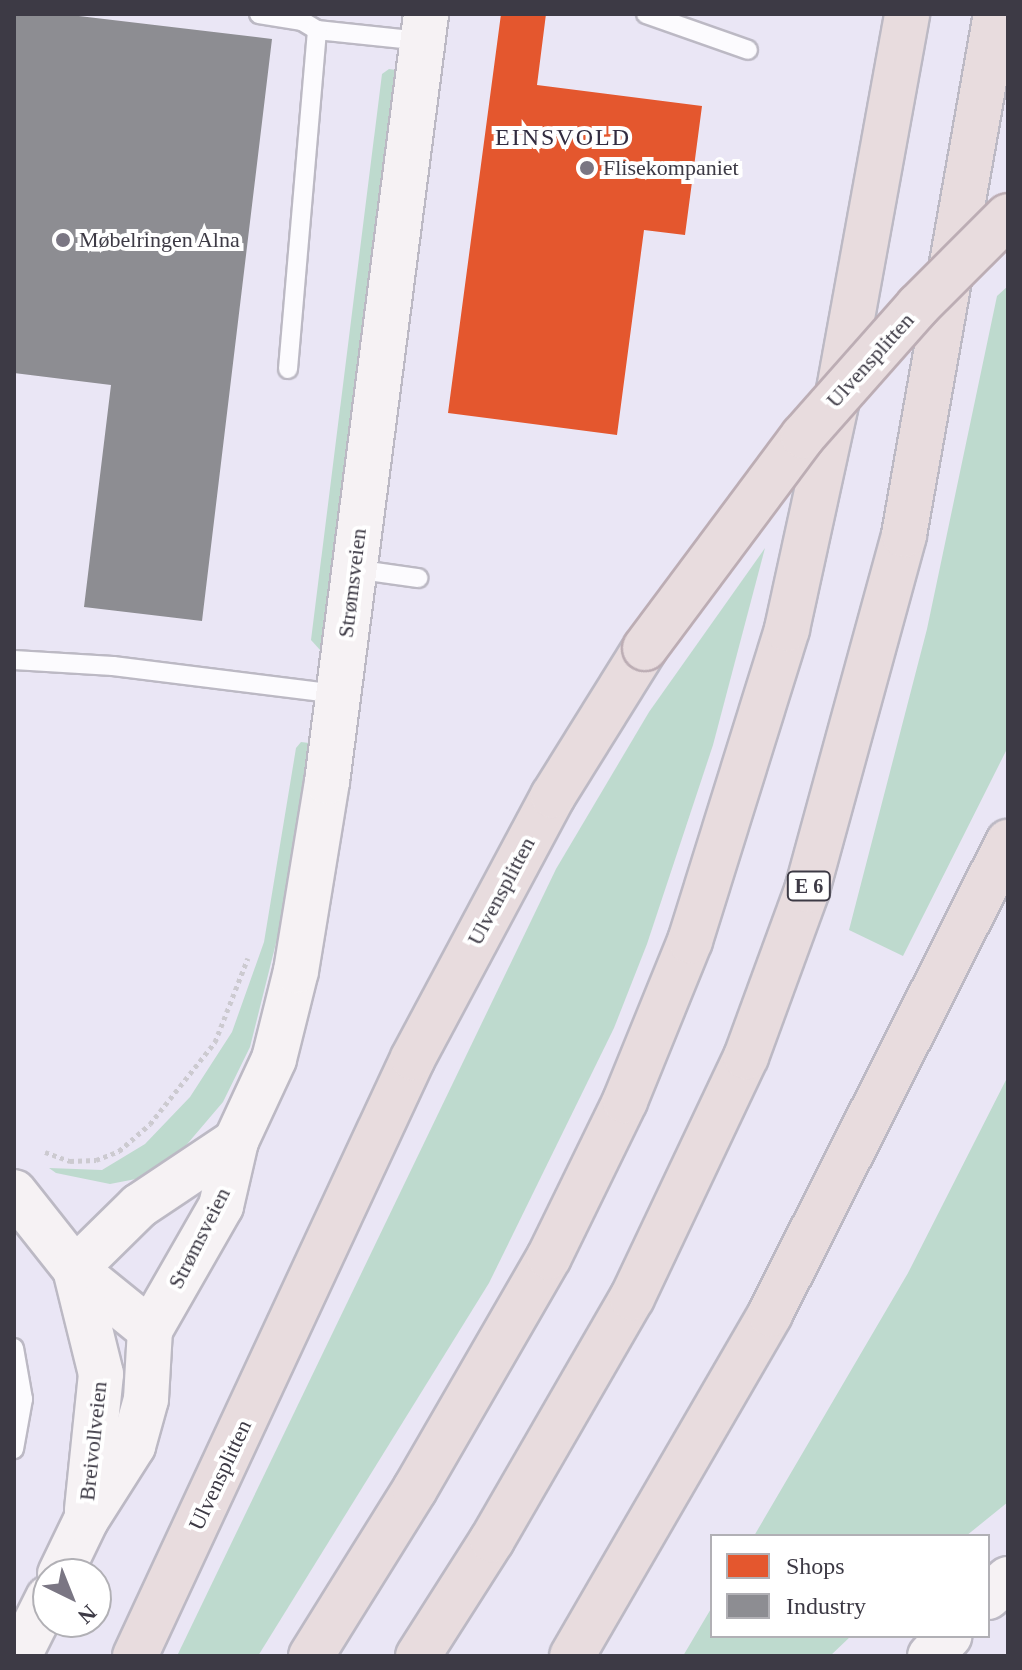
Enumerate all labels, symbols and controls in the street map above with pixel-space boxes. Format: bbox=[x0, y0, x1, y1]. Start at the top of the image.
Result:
district label: EINSVOLD bbox=[495, 124, 631, 152]
place label: Flisekompaniet bbox=[603, 155, 739, 181]
marker: Flisekompaniet bbox=[578, 159, 596, 177]
place label: Møbelringen Alna bbox=[79, 227, 241, 253]
marker: Møbelringen Alna bbox=[54, 231, 72, 249]
street label: Ulvensplitten bbox=[821, 307, 919, 413]
street label: Strømsveien bbox=[332, 527, 372, 639]
street label: Ulvensplitten bbox=[462, 832, 540, 950]
road number: E 6 bbox=[785, 870, 833, 902]
street label: Strømsveien bbox=[162, 1183, 236, 1293]
street label: Breivollveien bbox=[74, 1380, 112, 1502]
street label: Ulvensplitten bbox=[183, 1416, 257, 1534]
legend bbox=[710, 1534, 990, 1638]
text: Shops bbox=[786, 1553, 845, 1579]
north arrow bbox=[32, 1558, 112, 1638]
text: Industry bbox=[786, 1593, 866, 1619]
text: N bbox=[73, 1600, 102, 1629]

